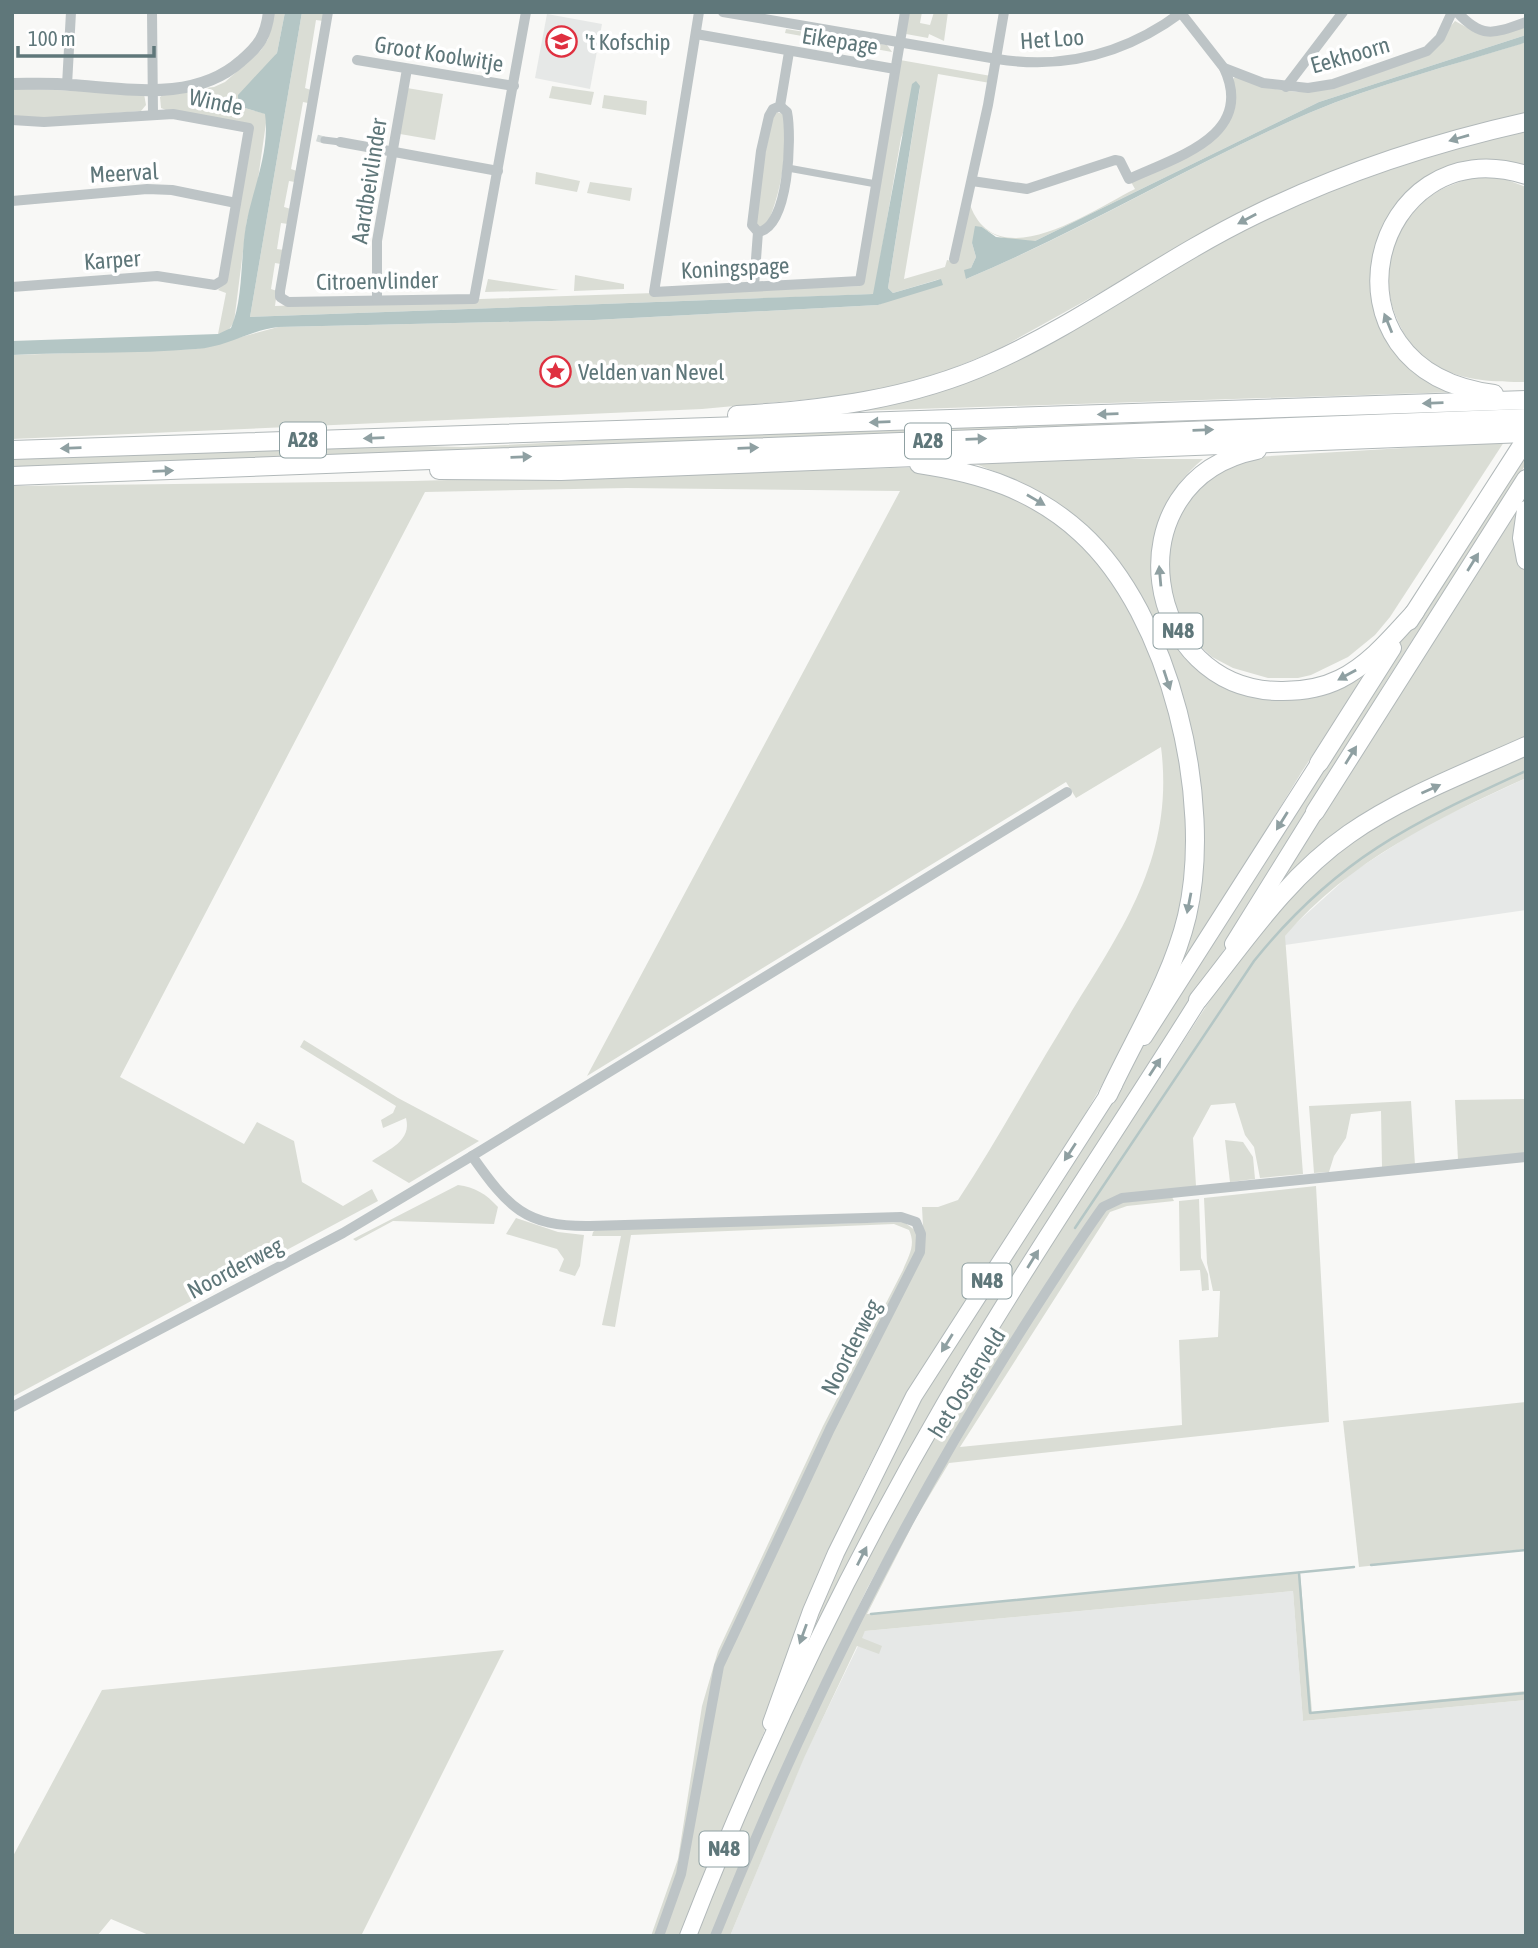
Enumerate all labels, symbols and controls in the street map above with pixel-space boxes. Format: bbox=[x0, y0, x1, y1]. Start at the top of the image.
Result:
scale bar bbox=[18, 14, 154, 58]
street label: Eikepage bbox=[800, 22, 880, 60]
street label: Het Loo bbox=[1019, 24, 1085, 54]
school or university icon: 't Kofschip bbox=[545, 25, 579, 59]
text: 100 m bbox=[28, 26, 76, 50]
place label: 't Kofschip bbox=[585, 29, 671, 55]
street label: Groot Koolwitje bbox=[373, 31, 505, 77]
street label: Eekhoorn bbox=[1307, 31, 1393, 79]
street label: Winde bbox=[187, 84, 245, 120]
street label: Aardbeivlinder bbox=[346, 115, 392, 245]
one-way arrow bbox=[1448, 133, 1470, 144]
street label: Meerval bbox=[89, 158, 159, 188]
one-way arrow bbox=[1237, 213, 1257, 225]
street label: Karper bbox=[83, 245, 142, 275]
street label: Koningspage bbox=[680, 252, 790, 284]
street label: Citroenvlinder bbox=[316, 267, 439, 295]
one-way arrow bbox=[1382, 312, 1393, 333]
place icon: Velden van Nevel bbox=[538, 355, 572, 389]
place label: Velden van Nevel bbox=[578, 359, 724, 385]
one-way arrow bbox=[1422, 397, 1444, 408]
one-way arrow bbox=[1097, 409, 1119, 420]
one-way arrow bbox=[869, 417, 891, 428]
road number: A28 bbox=[280, 422, 326, 458]
road number: A28 bbox=[905, 424, 951, 458]
one-way arrow bbox=[1192, 425, 1214, 436]
one-way arrow bbox=[363, 432, 385, 443]
one-way arrow bbox=[965, 434, 987, 445]
one-way arrow bbox=[60, 442, 82, 454]
one-way arrow bbox=[737, 443, 759, 454]
one-way arrow bbox=[510, 451, 532, 463]
one-way arrow bbox=[152, 465, 174, 476]
one-way arrow bbox=[1026, 494, 1046, 506]
one-way arrow bbox=[1466, 553, 1479, 572]
one-way arrow bbox=[1154, 565, 1165, 587]
road number: N48 bbox=[1154, 614, 1202, 648]
one-way arrow bbox=[1162, 669, 1173, 690]
one-way arrow bbox=[1337, 669, 1356, 681]
one-way arrow bbox=[1345, 745, 1358, 764]
one-way arrow bbox=[1421, 783, 1441, 795]
one-way arrow bbox=[1276, 811, 1289, 830]
one-way arrow bbox=[1184, 892, 1195, 914]
one-way arrow bbox=[1149, 1057, 1162, 1076]
one-way arrow bbox=[1064, 1143, 1077, 1162]
street label: Noorderweg bbox=[183, 1232, 287, 1304]
one-way arrow bbox=[1027, 1249, 1040, 1268]
road number: N48 bbox=[962, 1264, 1012, 1298]
street label: Noorderweg bbox=[816, 1295, 886, 1399]
street label: het Oosterveld bbox=[923, 1324, 1011, 1442]
one-way arrow bbox=[940, 1334, 953, 1353]
one-way arrow bbox=[857, 1546, 868, 1566]
one-way arrow bbox=[797, 1623, 808, 1644]
road number: N48 bbox=[700, 1832, 748, 1867]

